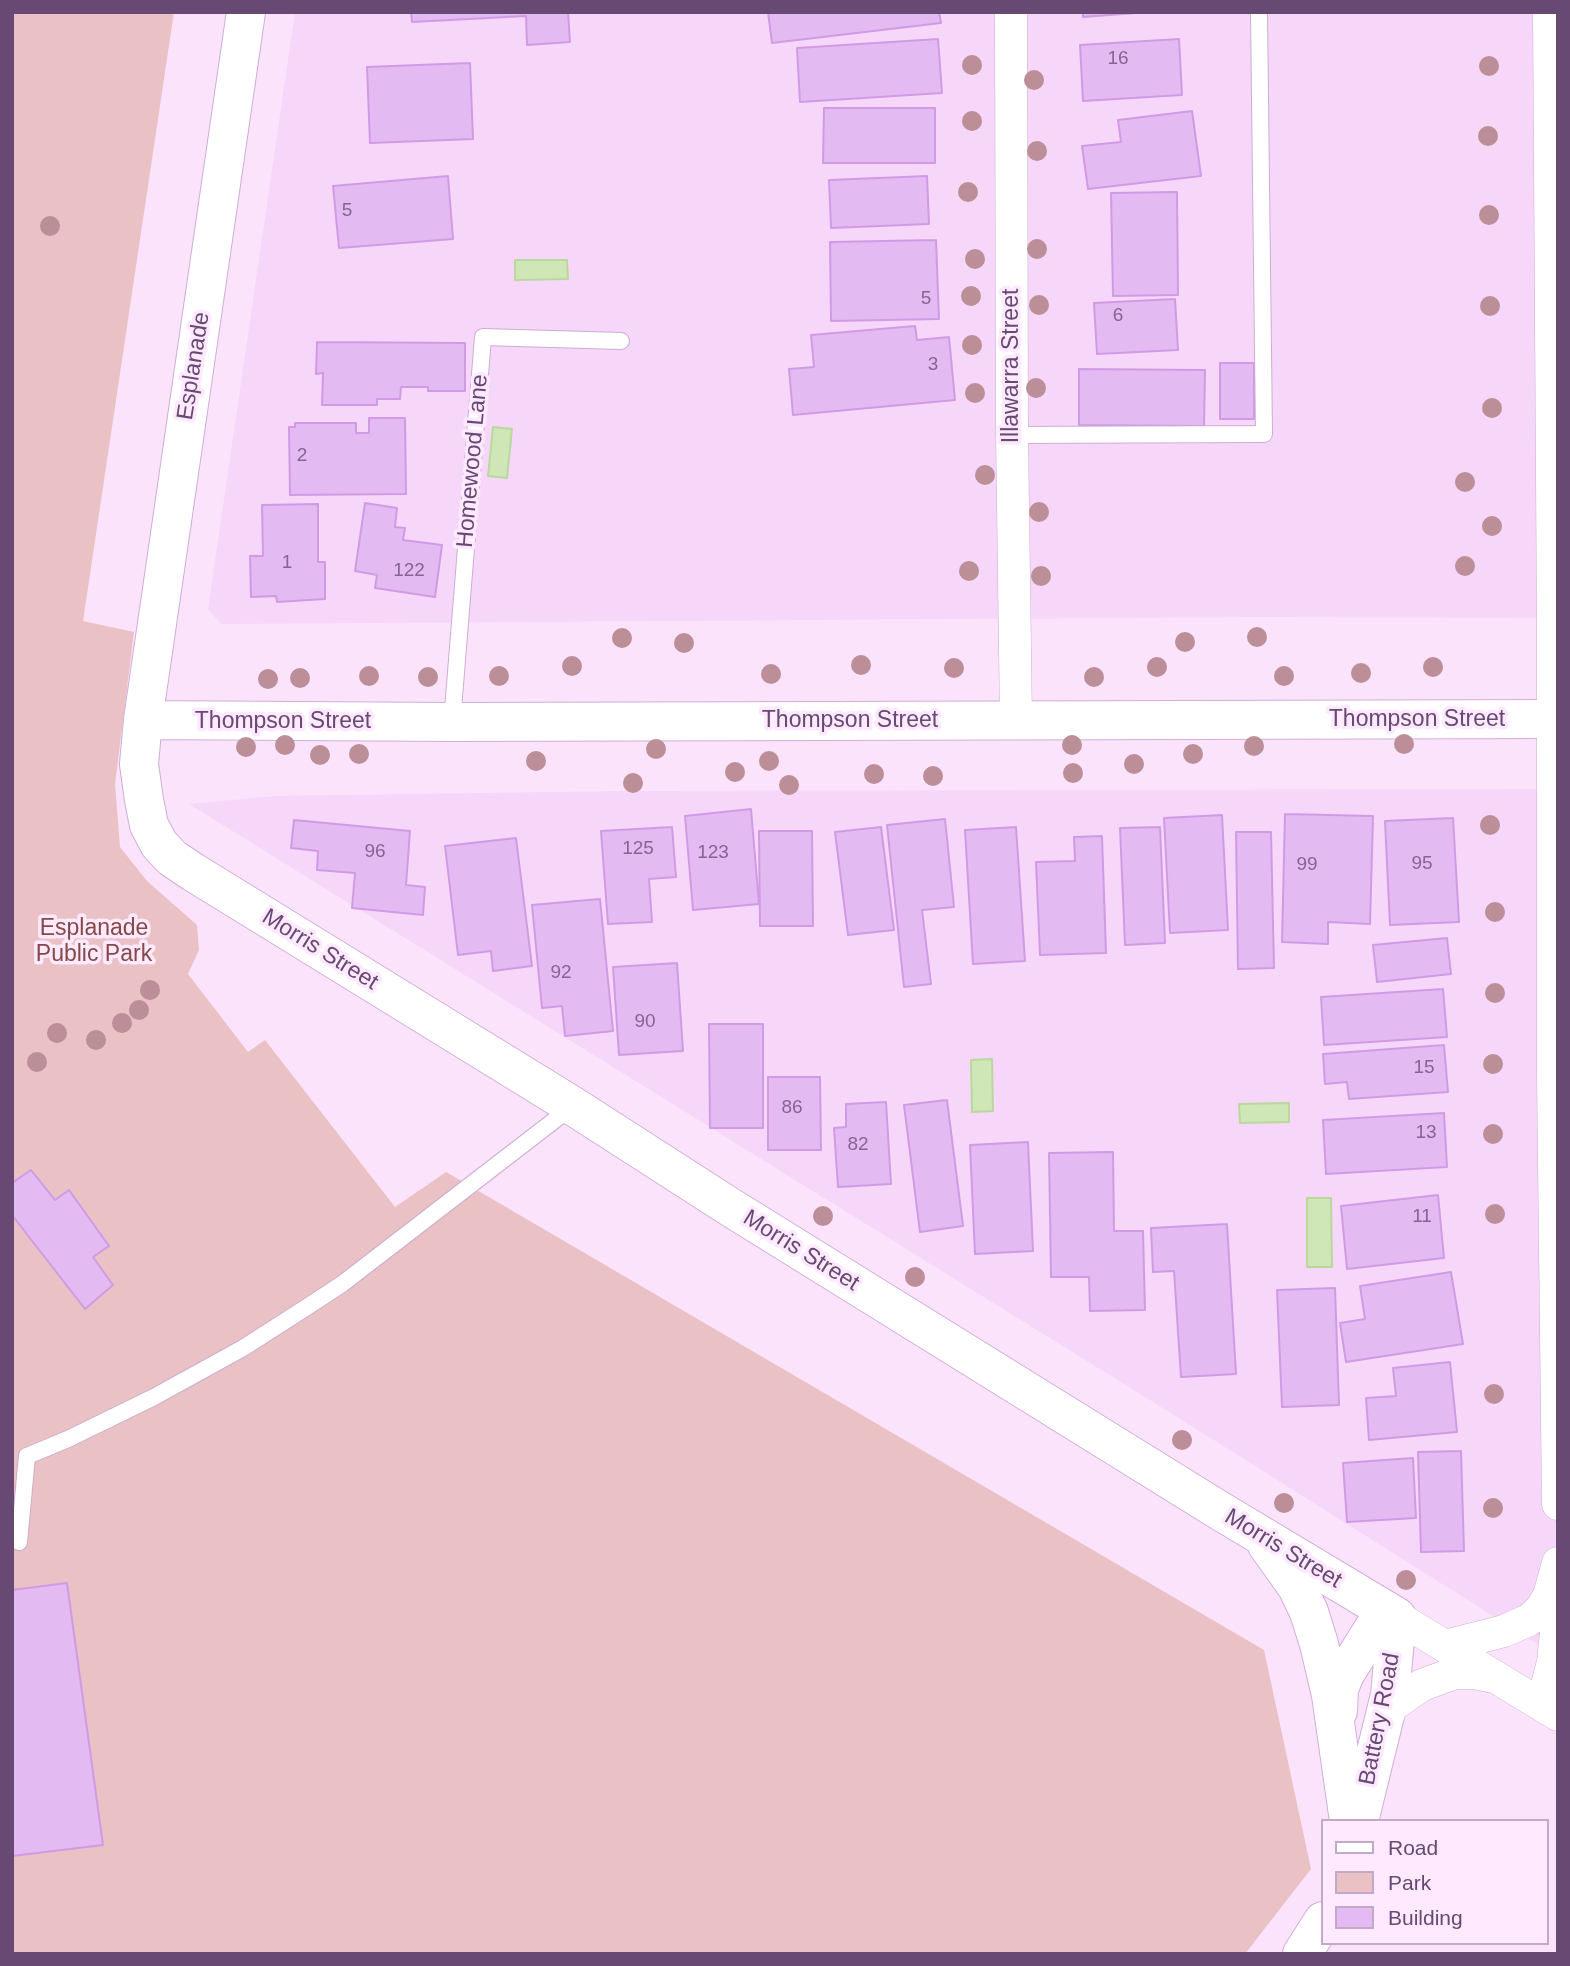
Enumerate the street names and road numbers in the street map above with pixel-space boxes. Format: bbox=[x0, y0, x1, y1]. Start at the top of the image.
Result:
street label: Illawarra Street bbox=[998, 289, 1026, 443]
street label: Esplanade bbox=[172, 310, 216, 422]
street label: Homewood Lane bbox=[452, 373, 494, 549]
street label: Thompson Street bbox=[1329, 706, 1505, 734]
street label: Thompson Street bbox=[762, 707, 938, 735]
street label: Thompson Street bbox=[195, 708, 371, 736]
street label: Morris Street bbox=[257, 903, 383, 997]
street label: Morris Street bbox=[738, 1204, 864, 1298]
street label: Morris Street bbox=[1219, 1503, 1347, 1595]
street label: Battery Road bbox=[1354, 1650, 1406, 1788]

